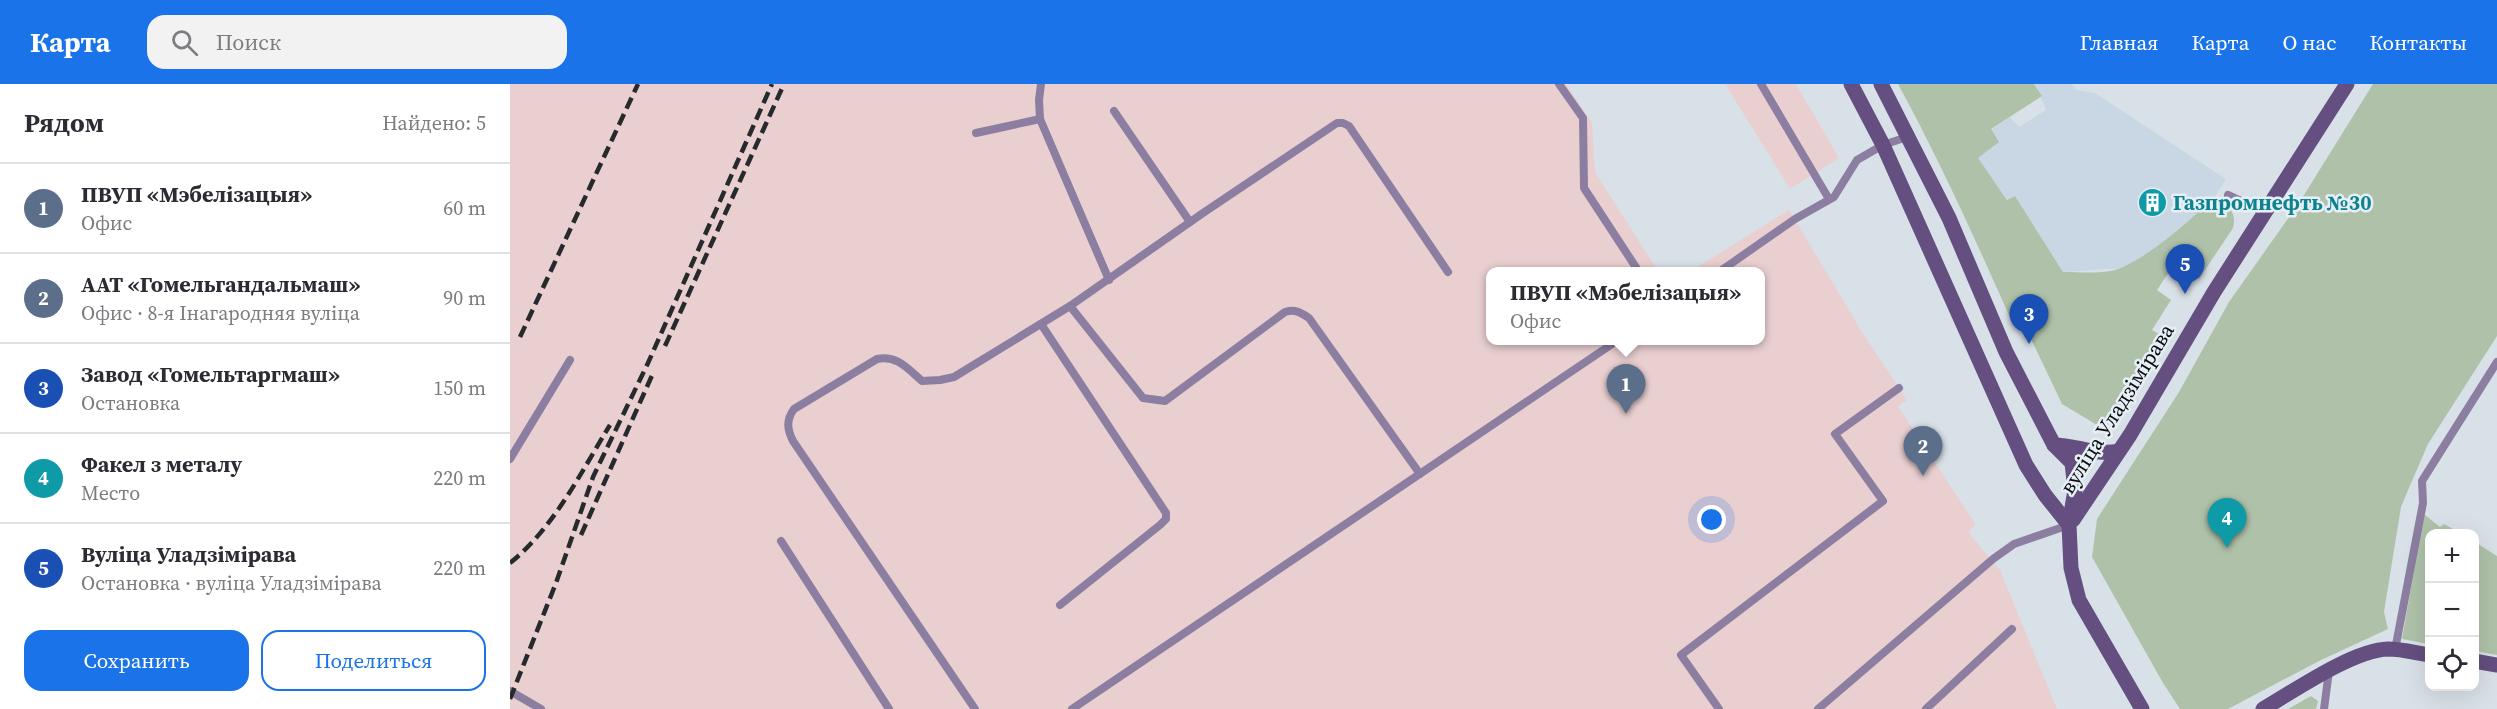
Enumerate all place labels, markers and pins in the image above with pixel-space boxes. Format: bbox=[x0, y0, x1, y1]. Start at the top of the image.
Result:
building icon: Газпромнефть №30 bbox=[2136, 187, 2168, 219]
place label: Газпромнефть №30 bbox=[2173, 188, 2372, 217]
pin: 5 bbox=[2166, 244, 2204, 294]
pin: 3 bbox=[2010, 294, 2048, 344]
pin: 1 bbox=[1606, 364, 1646, 414]
pin: 2 bbox=[1904, 426, 1942, 476]
pin: 4 bbox=[2208, 498, 2246, 548]

